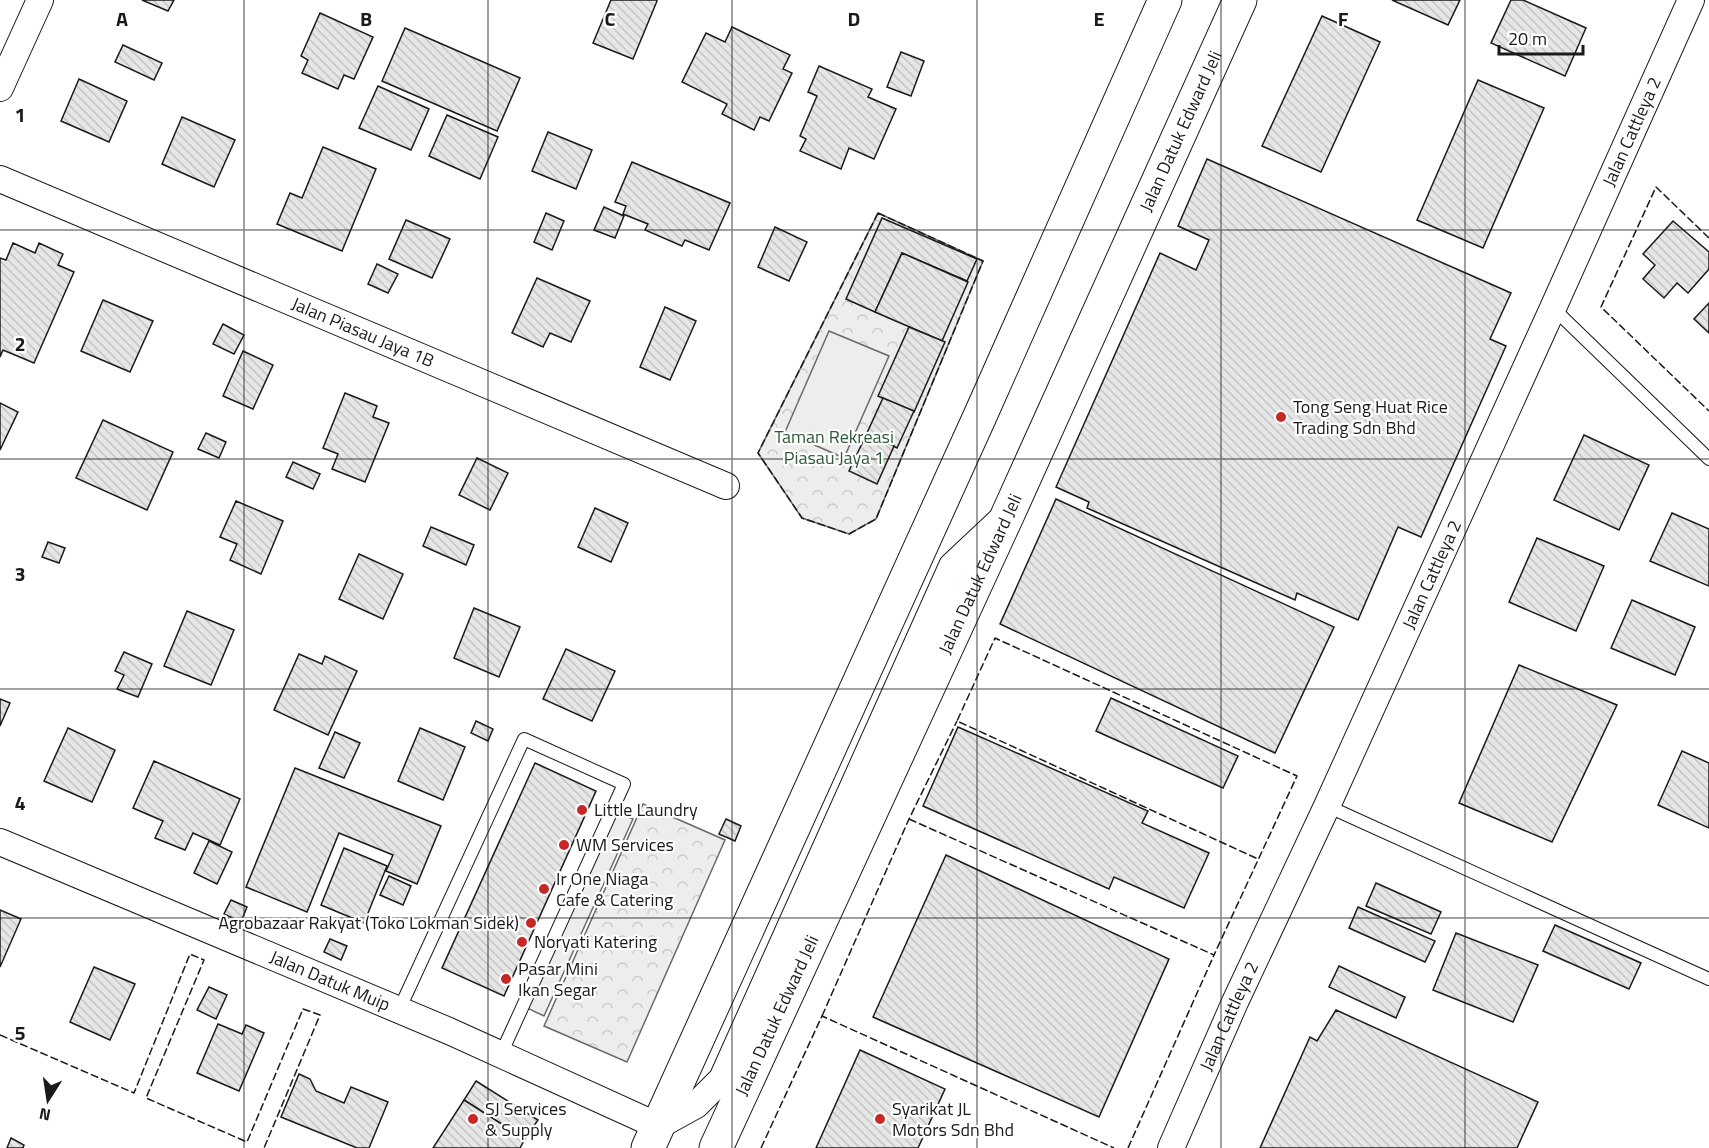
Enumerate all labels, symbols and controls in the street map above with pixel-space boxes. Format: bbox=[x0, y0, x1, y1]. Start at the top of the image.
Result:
text: A bbox=[116, 3, 128, 34]
text: B bbox=[360, 3, 372, 34]
text: C bbox=[605, 3, 616, 34]
text: D bbox=[848, 3, 860, 34]
text: E bbox=[1093, 3, 1105, 34]
text: F bbox=[1338, 3, 1349, 34]
scale bar bbox=[1499, 18, 1583, 56]
text: 20 m bbox=[1508, 25, 1547, 52]
street label: Jalan Datuk Edward Jeli bbox=[1132, 46, 1228, 216]
street label: Jalan Cattleya 2 bbox=[1595, 72, 1668, 191]
text: 1 bbox=[14, 99, 26, 130]
street label: Jalan Piasau Jaya 1B bbox=[288, 290, 439, 374]
text: 2 bbox=[14, 328, 26, 359]
place label: Tong Seng Huat Rice Trading Sdn Bhd bbox=[1293, 393, 1448, 441]
marker: Tong Seng Huat Rice Trading Sdn Bhd bbox=[1274, 410, 1288, 424]
park label: Taman Rekreasi Piasau Jaya 1 bbox=[774, 423, 894, 471]
street label: Jalan Datuk Edward Jeli bbox=[931, 489, 1028, 658]
street label: Jalan Cattleya 2 bbox=[1395, 515, 1468, 633]
text: 3 bbox=[14, 558, 26, 589]
text: 4 bbox=[14, 787, 26, 818]
place label: Little Laundry bbox=[594, 796, 698, 823]
marker: Little Laundry bbox=[575, 803, 589, 817]
place label: WM Services bbox=[576, 831, 674, 858]
marker: WM Services bbox=[557, 838, 571, 852]
place label: Ir One Niaga Cafe & Catering bbox=[556, 865, 673, 913]
marker: Ir One Niaga Cafe & Catering bbox=[537, 882, 551, 896]
place label: Agrobazaar Rakyat (Toko Lokman Sidek) bbox=[218, 909, 519, 936]
marker: Agrobazaar Rakyat (Toko Lokman Sidek) bbox=[524, 916, 538, 930]
place label: Noryati Katering bbox=[534, 928, 657, 955]
street label: Jalan Datuk Edward Jeli bbox=[728, 930, 825, 1100]
marker: Noryati Katering bbox=[515, 935, 529, 949]
street label: Jalan Datuk Muip bbox=[266, 943, 395, 1018]
place label: Pasar Mini Ikan Segar bbox=[518, 955, 598, 1003]
street label: Jalan Cattleya 2 bbox=[1192, 957, 1265, 1075]
marker: Pasar Mini Ikan Segar bbox=[499, 972, 513, 986]
text: 5 bbox=[14, 1017, 26, 1048]
north arrow bbox=[18, 1070, 78, 1130]
place label: SJ Services & Supply bbox=[485, 1095, 567, 1143]
place label: Syarikat JL Motors Sdn Bhd bbox=[892, 1095, 1014, 1143]
text: N bbox=[37, 1102, 53, 1128]
marker: SJ Services & Supply bbox=[466, 1112, 480, 1126]
marker: Syarikat JL Motors Sdn Bhd bbox=[873, 1112, 887, 1126]

